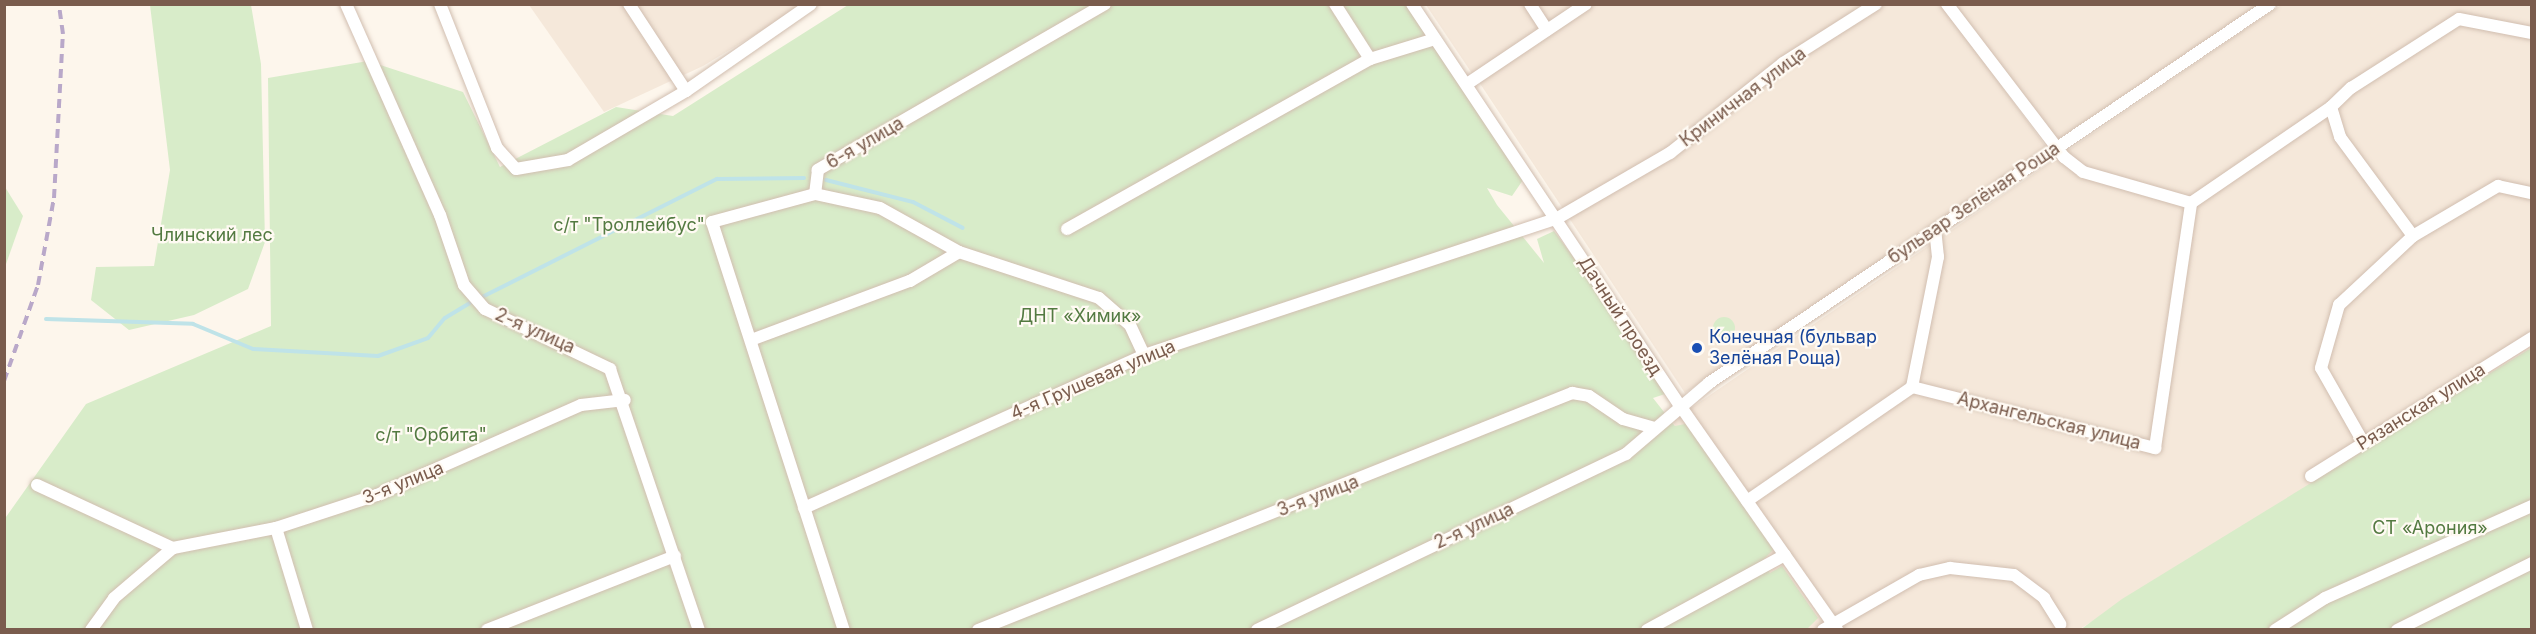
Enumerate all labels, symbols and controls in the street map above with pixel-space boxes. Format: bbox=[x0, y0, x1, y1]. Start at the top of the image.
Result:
street label: Криничная улица bbox=[1676, 43, 1810, 151]
street label: 6-я улица bbox=[823, 112, 907, 174]
street label: бульвар Зелёная Роща bbox=[1884, 137, 2064, 269]
park label: с/т "Троллейбус" bbox=[553, 214, 705, 236]
park label: Члинский лес bbox=[151, 224, 273, 246]
street label: Дачный проезд bbox=[1573, 252, 1667, 380]
street label: 2-я улица bbox=[492, 304, 578, 358]
park label: ДНТ «Химик» bbox=[1019, 305, 1141, 327]
place label: Конечная (бульвар Зелёная Роща) bbox=[1709, 327, 1877, 370]
street label: 4-я Грушевая улица bbox=[1007, 336, 1179, 424]
marker: Конечная (бульвар Зелёная Роща) bbox=[1690, 341, 1704, 355]
street label: Рязанская улица bbox=[2353, 359, 2489, 455]
street label: Архангельская улица bbox=[1955, 388, 2143, 454]
park label: с/т "Орбита" bbox=[375, 424, 487, 446]
street label: 3-я улица bbox=[359, 457, 447, 509]
street label: 3-я улица bbox=[1274, 471, 1362, 521]
street label: 2-я улица bbox=[1431, 498, 1517, 554]
park label: СТ «Арония» bbox=[2372, 517, 2488, 539]

